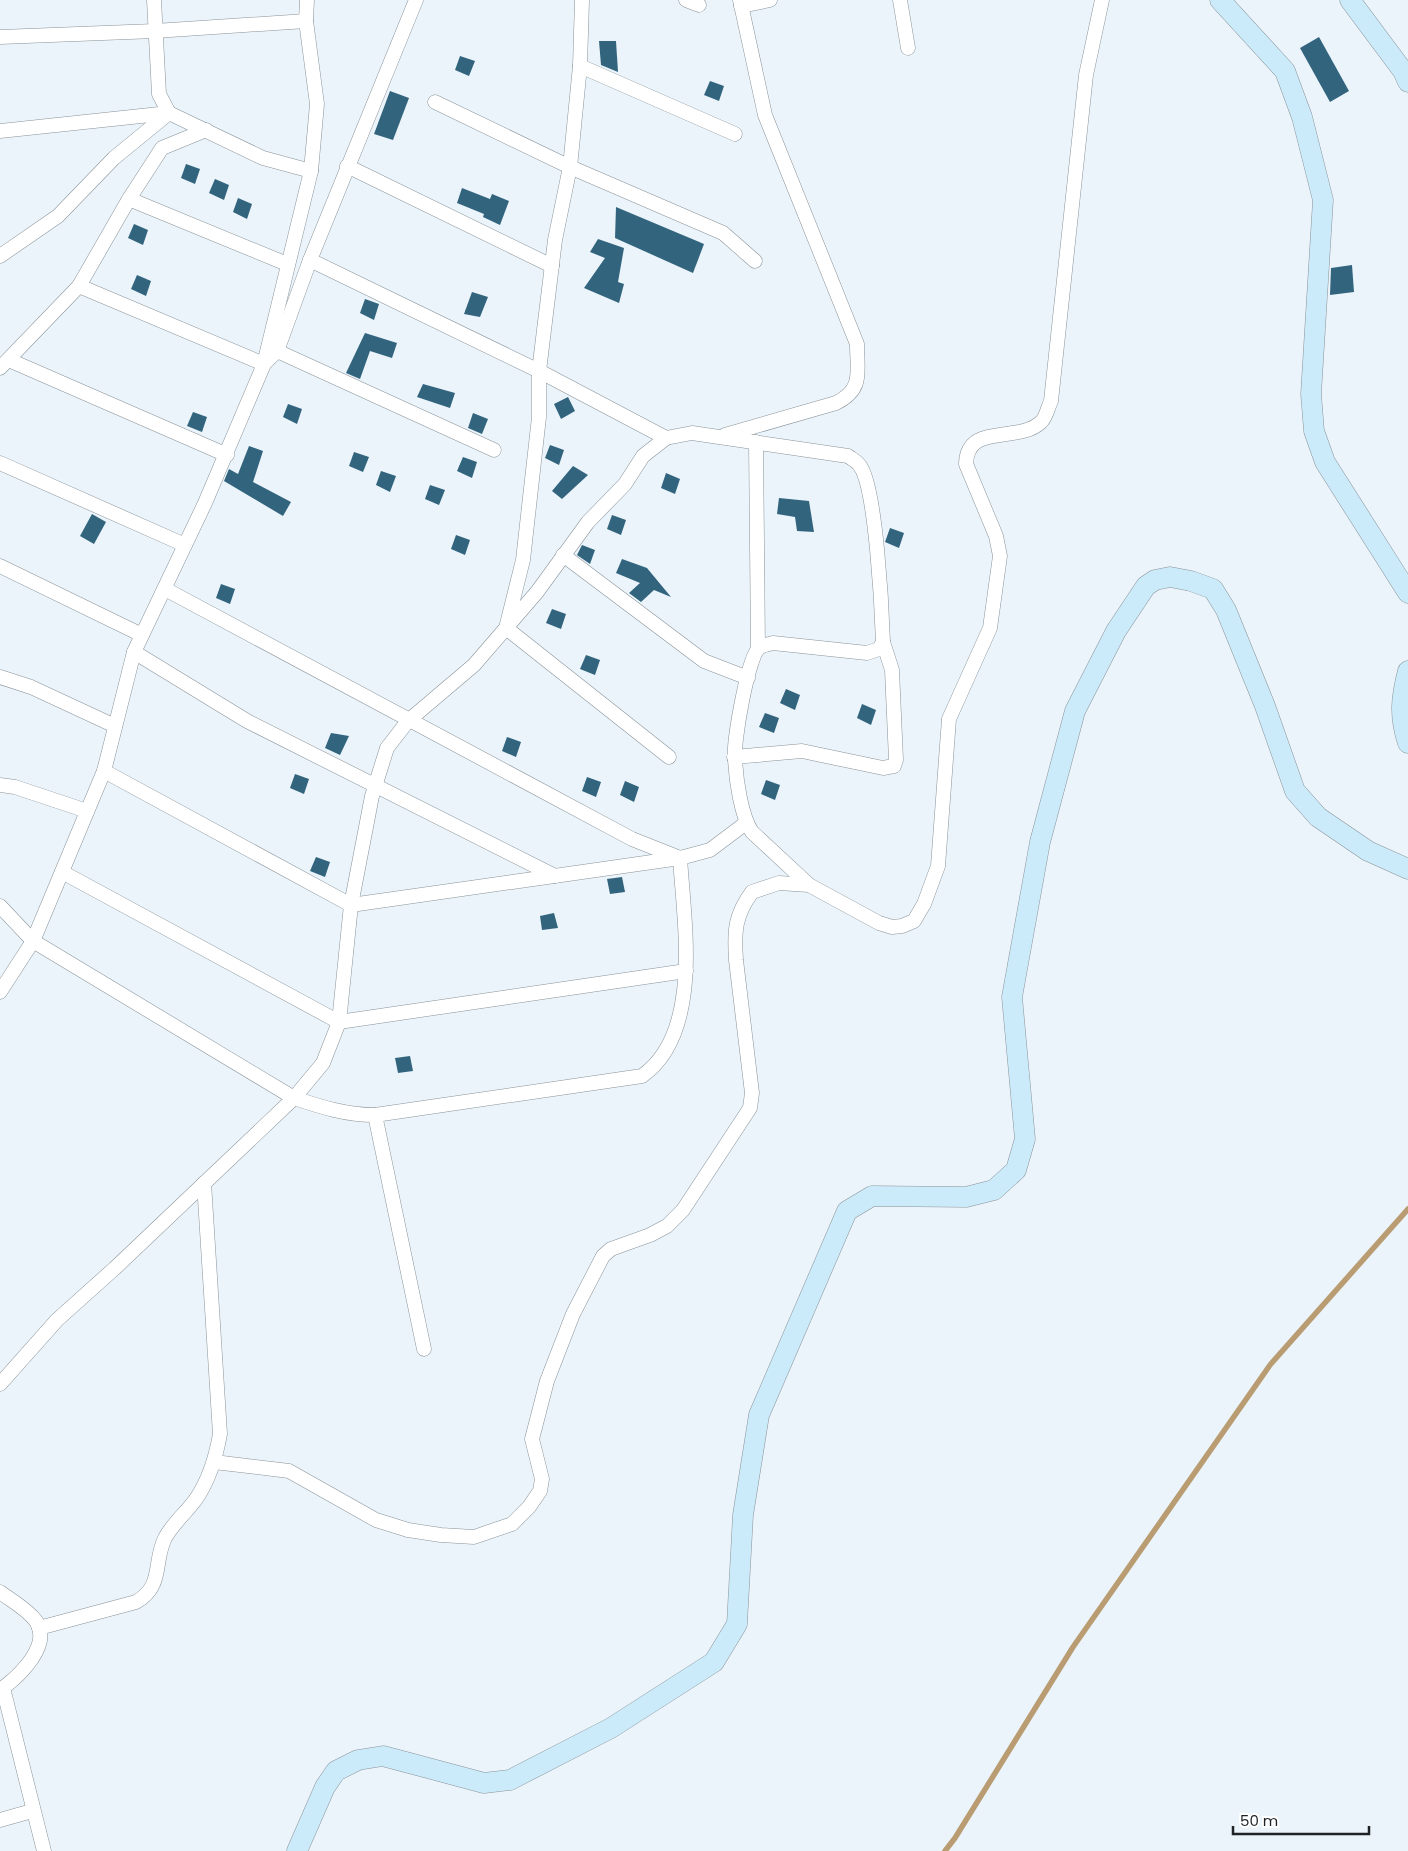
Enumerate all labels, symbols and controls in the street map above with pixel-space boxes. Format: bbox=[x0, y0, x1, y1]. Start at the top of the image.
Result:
scale bar bbox=[1233, 1804, 1369, 1836]
text: 50 m bbox=[1240, 1810, 1278, 1831]

